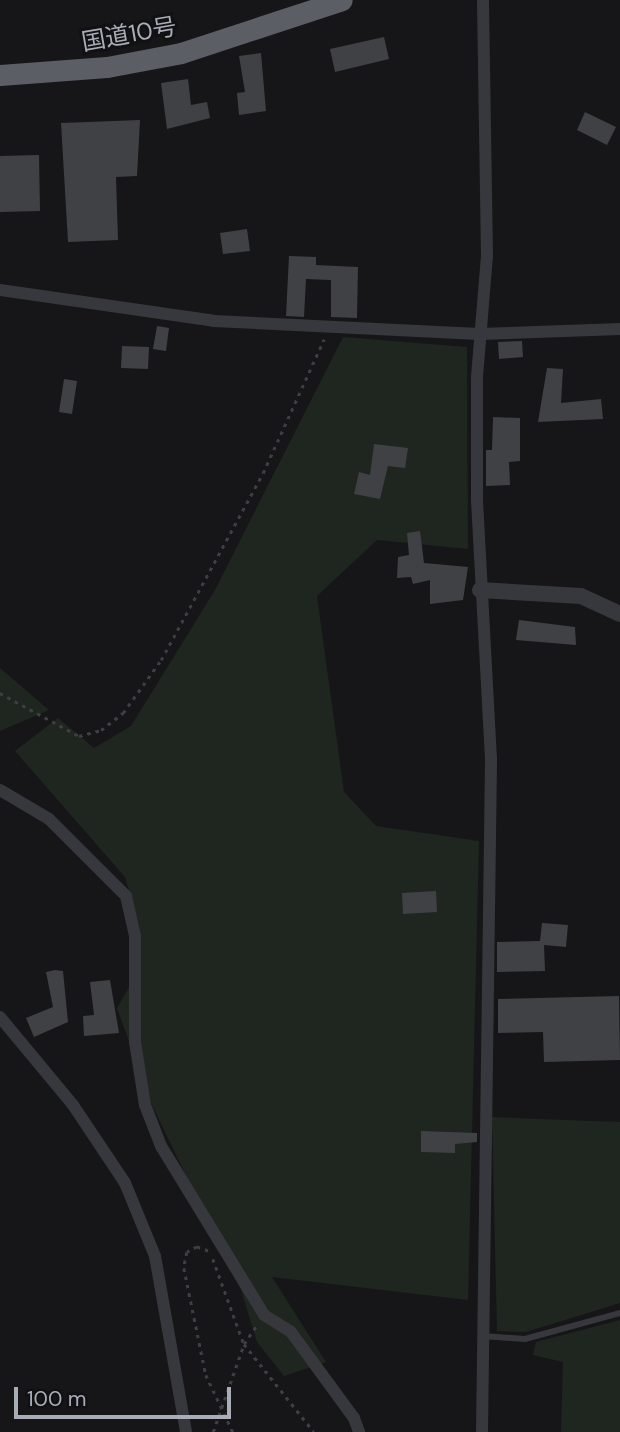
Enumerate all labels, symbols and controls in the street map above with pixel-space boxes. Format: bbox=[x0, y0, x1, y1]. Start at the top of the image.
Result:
street label: 国道10号 bbox=[79, 11, 179, 57]
scale bar bbox=[18, 1372, 234, 1416]
text: 100 m bbox=[27, 1385, 87, 1413]

